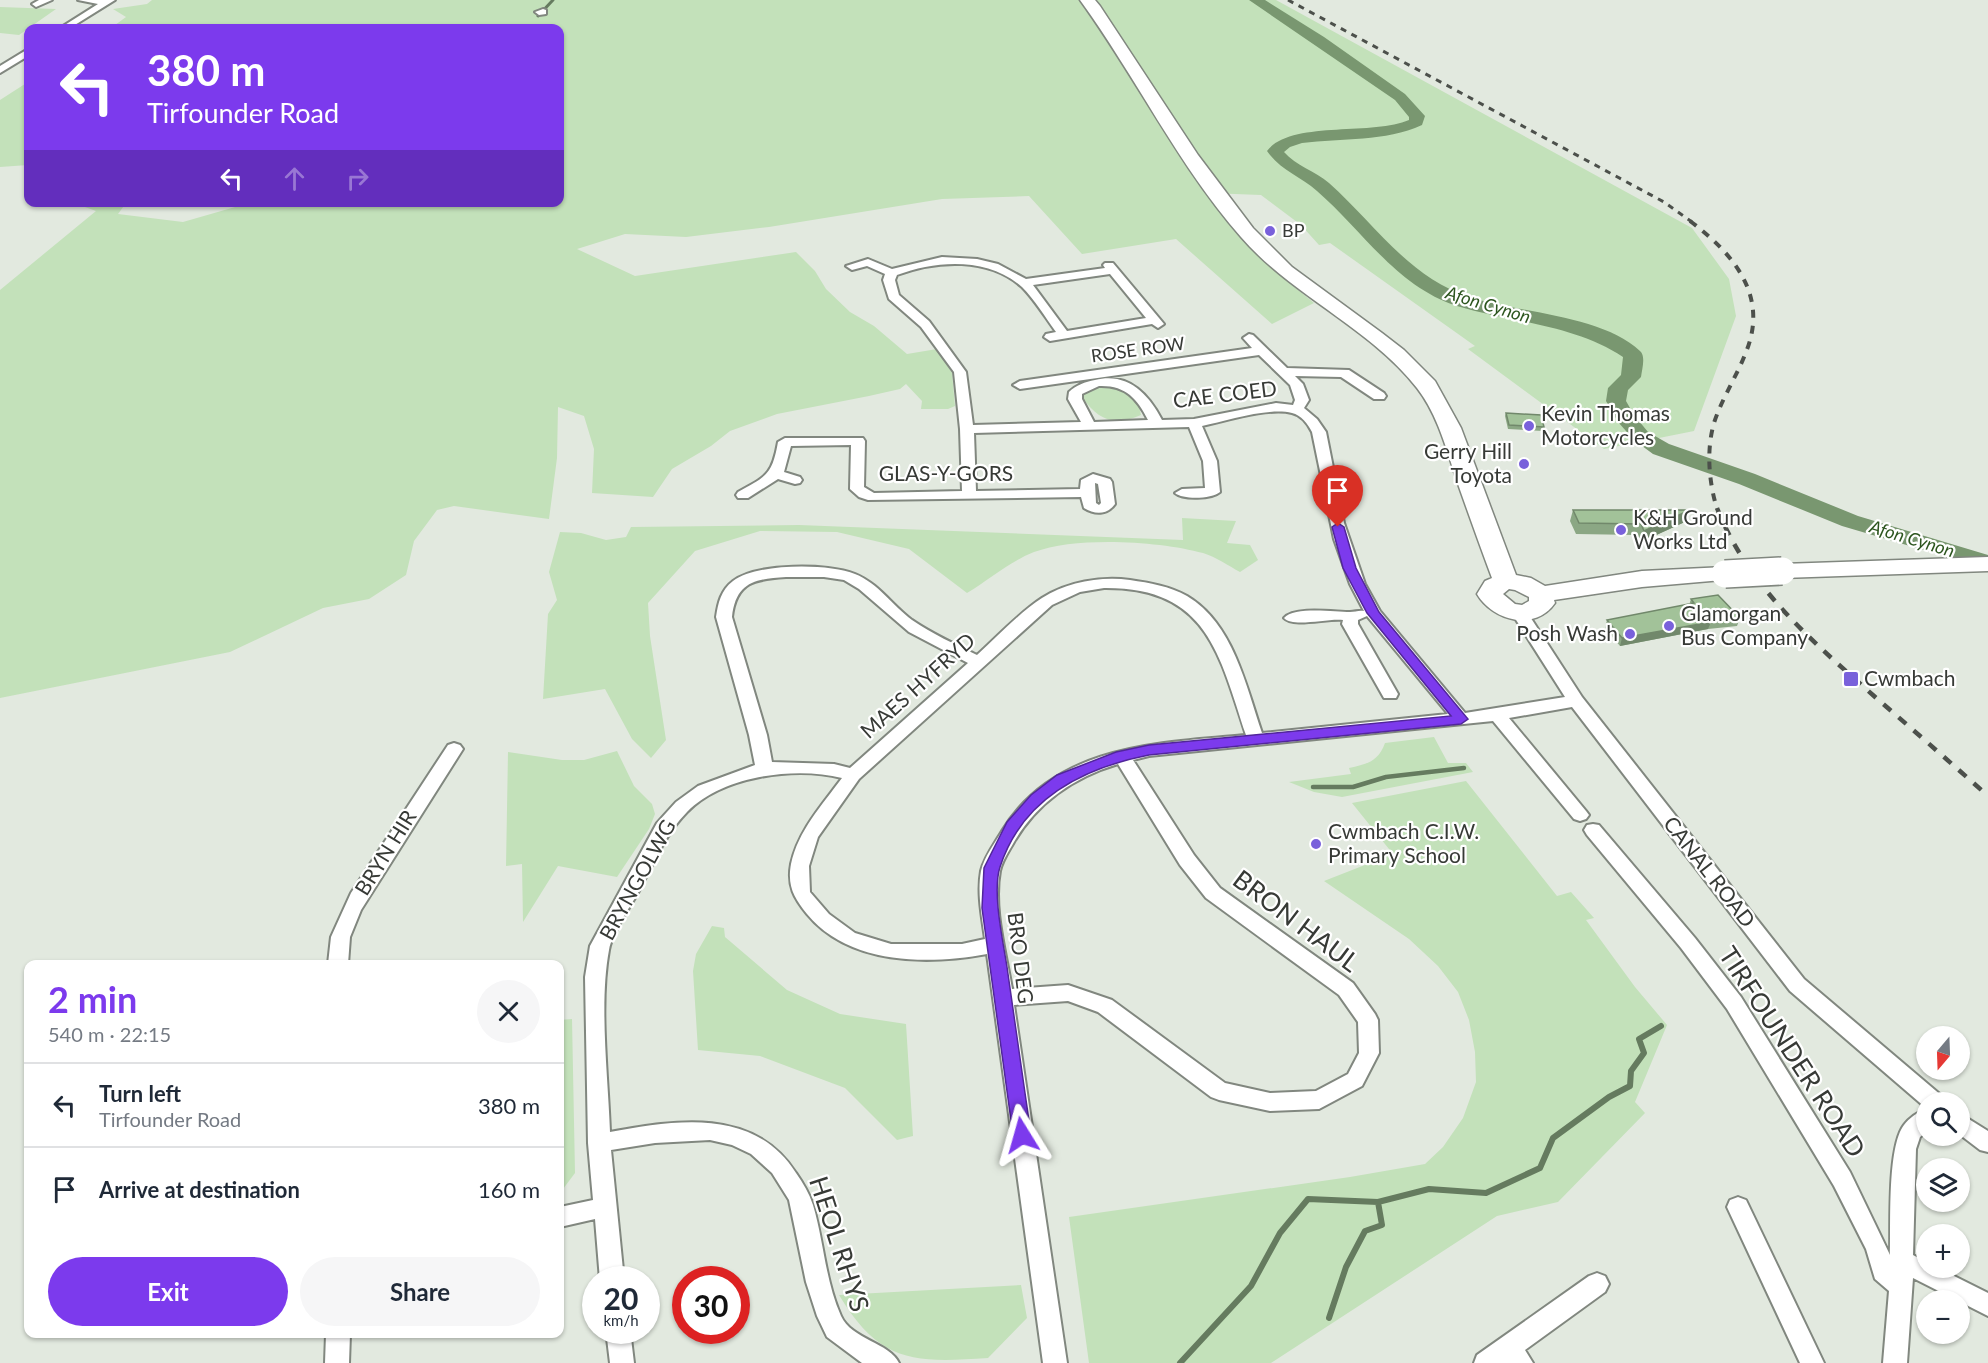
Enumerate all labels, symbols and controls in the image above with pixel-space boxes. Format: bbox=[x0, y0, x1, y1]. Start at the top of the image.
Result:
text: 380 m bbox=[147, 45, 265, 95]
icon: left bbox=[48, 48, 126, 126]
text: Tirfounder Road bbox=[147, 96, 339, 129]
icon: left bbox=[215, 162, 248, 195]
icon: ahead bbox=[278, 162, 311, 195]
icon: right bbox=[341, 162, 374, 195]
place label: BP bbox=[1282, 219, 1305, 241]
marker: BP bbox=[1263, 224, 1277, 238]
water label: Afon Cynon bbox=[1442, 280, 1533, 327]
street label: ROSE ROW bbox=[1090, 332, 1186, 366]
street label: CAE COED bbox=[1171, 375, 1278, 412]
place label: Kevin Thomas Motorcycles bbox=[1541, 400, 1670, 449]
marker: Kevin Thomas Motorcycles bbox=[1522, 419, 1536, 433]
place label: Gerry Hill Toyota bbox=[1424, 438, 1512, 487]
marker: Gerry Hill Toyota bbox=[1517, 457, 1531, 471]
street label: GLAS-Y-GORS bbox=[879, 460, 1013, 485]
pin bbox=[1312, 465, 1363, 527]
icon: arrive bbox=[1321, 474, 1354, 507]
place label: K&H Ground Works Ltd bbox=[1633, 504, 1753, 553]
water label: Afon Cynon bbox=[1866, 514, 1957, 561]
marker: K&H Ground Works Ltd bbox=[1614, 523, 1628, 537]
place label: Glamorgan Bus Company bbox=[1681, 600, 1808, 649]
marker: Glamorgan Bus Company bbox=[1662, 619, 1676, 633]
place label: Posh Wash bbox=[1516, 620, 1618, 645]
street label: MAES HYFRYD bbox=[855, 627, 979, 743]
marker: Posh Wash bbox=[1623, 627, 1637, 641]
place label: Cwmbach bbox=[1864, 665, 1956, 690]
marker: Cwmbach bbox=[1842, 670, 1860, 688]
street label: BRYN HIR bbox=[349, 804, 421, 899]
street label: CANAL ROAD bbox=[1659, 811, 1761, 931]
street label: BRYNGOLWG bbox=[593, 815, 680, 944]
place label: Cwmbach C.I.W. Primary School bbox=[1328, 818, 1479, 867]
marker: Cwmbach C.I.W. Primary School bbox=[1309, 837, 1323, 851]
street label: BRON HAUL bbox=[1227, 862, 1366, 978]
street label: BRO DEG bbox=[1003, 911, 1039, 1005]
street label: TIRFOUNDER ROAD bbox=[1713, 940, 1873, 1163]
text: 2 min bbox=[48, 977, 137, 1021]
button: close bbox=[477, 980, 540, 1043]
text: 540 m · 22:15 bbox=[48, 1022, 171, 1046]
north arrow bbox=[1916, 1026, 1970, 1080]
map controls bbox=[1916, 1026, 1970, 1344]
text: Turn left bbox=[99, 1080, 181, 1107]
icon: left bbox=[48, 1089, 81, 1122]
text: 380 m bbox=[478, 1092, 540, 1119]
button: search bbox=[1916, 1092, 1970, 1146]
position arrow bbox=[990, 1103, 1054, 1167]
text: Tirfounder Road bbox=[99, 1107, 241, 1131]
button: layers bbox=[1916, 1158, 1970, 1212]
street label: HEOL RHYS bbox=[803, 1172, 877, 1315]
icon: arrive bbox=[48, 1173, 81, 1206]
text: Arrive at destination bbox=[99, 1176, 300, 1203]
text: 160 m bbox=[478, 1176, 540, 1203]
button: + bbox=[1916, 1224, 1970, 1278]
button: Exit bbox=[48, 1257, 288, 1326]
button: Share bbox=[300, 1257, 540, 1326]
speed limit sign: 30 bbox=[672, 1266, 750, 1344]
text: 20 bbox=[604, 1280, 638, 1316]
button: − bbox=[1916, 1290, 1970, 1344]
text: km/h bbox=[603, 1311, 639, 1329]

